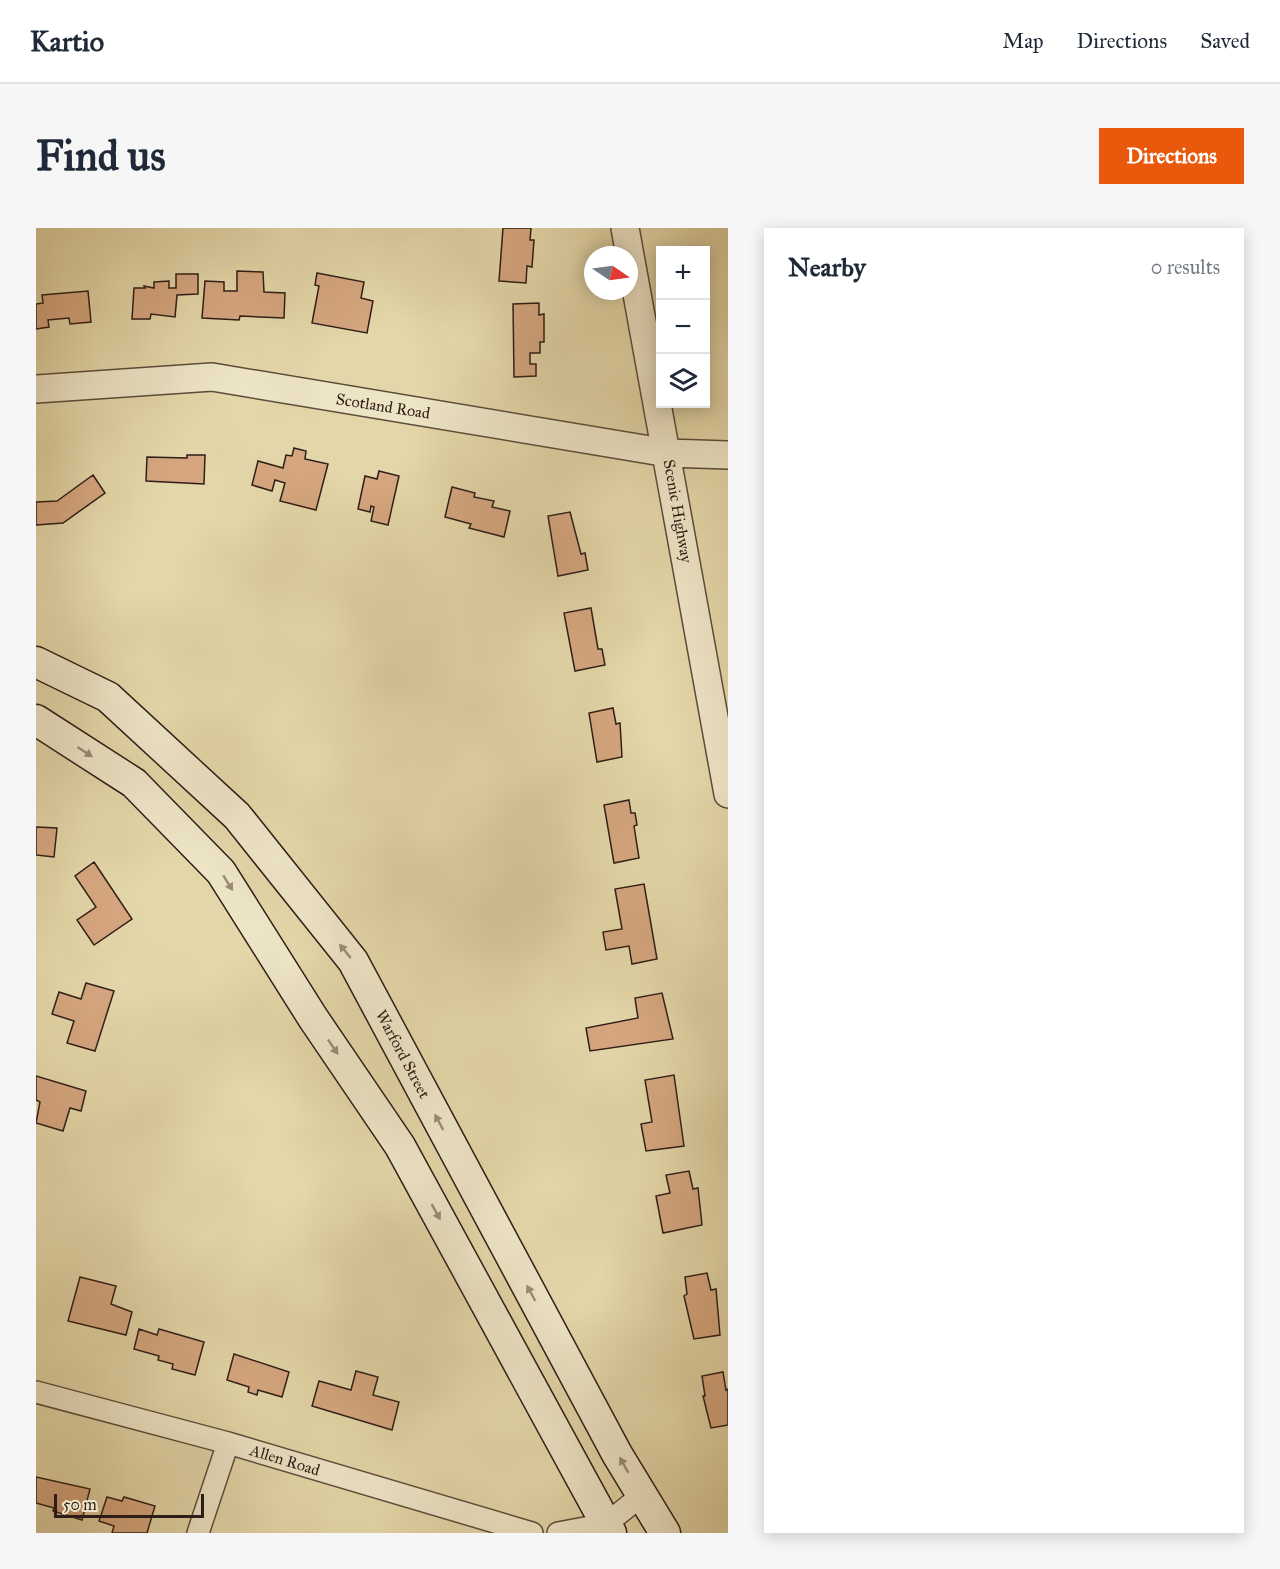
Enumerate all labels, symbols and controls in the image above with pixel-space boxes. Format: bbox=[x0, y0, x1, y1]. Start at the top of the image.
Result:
text: Kartio bbox=[30, 24, 104, 59]
text: Map bbox=[1003, 28, 1044, 54]
text: Directions bbox=[1077, 28, 1167, 54]
text: Saved bbox=[1200, 28, 1250, 54]
button: Directions bbox=[1099, 128, 1244, 184]
text: Find us bbox=[36, 130, 166, 182]
north arrow bbox=[584, 246, 638, 300]
map controls bbox=[656, 246, 710, 408]
button: + bbox=[656, 246, 710, 300]
text: Nearby bbox=[788, 251, 866, 283]
text: 0 results bbox=[1151, 255, 1220, 279]
button: − bbox=[656, 300, 710, 354]
button: layers bbox=[656, 354, 710, 408]
street label: Scotland Road bbox=[335, 389, 431, 423]
street label: Scenic Highway bbox=[659, 458, 697, 565]
one-way arrow bbox=[77, 746, 93, 757]
one-way arrow bbox=[222, 875, 233, 891]
one-way arrow bbox=[339, 943, 352, 959]
street label: Warford Street bbox=[372, 1006, 434, 1102]
one-way arrow bbox=[327, 1039, 338, 1055]
one-way arrow bbox=[434, 1113, 444, 1130]
one-way arrow bbox=[431, 1204, 441, 1221]
one-way arrow bbox=[526, 1285, 536, 1302]
street label: Allen Road bbox=[247, 1440, 322, 1480]
one-way arrow bbox=[619, 1456, 629, 1473]
scale bar bbox=[54, 1491, 204, 1518]
text: 50 m bbox=[63, 1495, 97, 1514]

